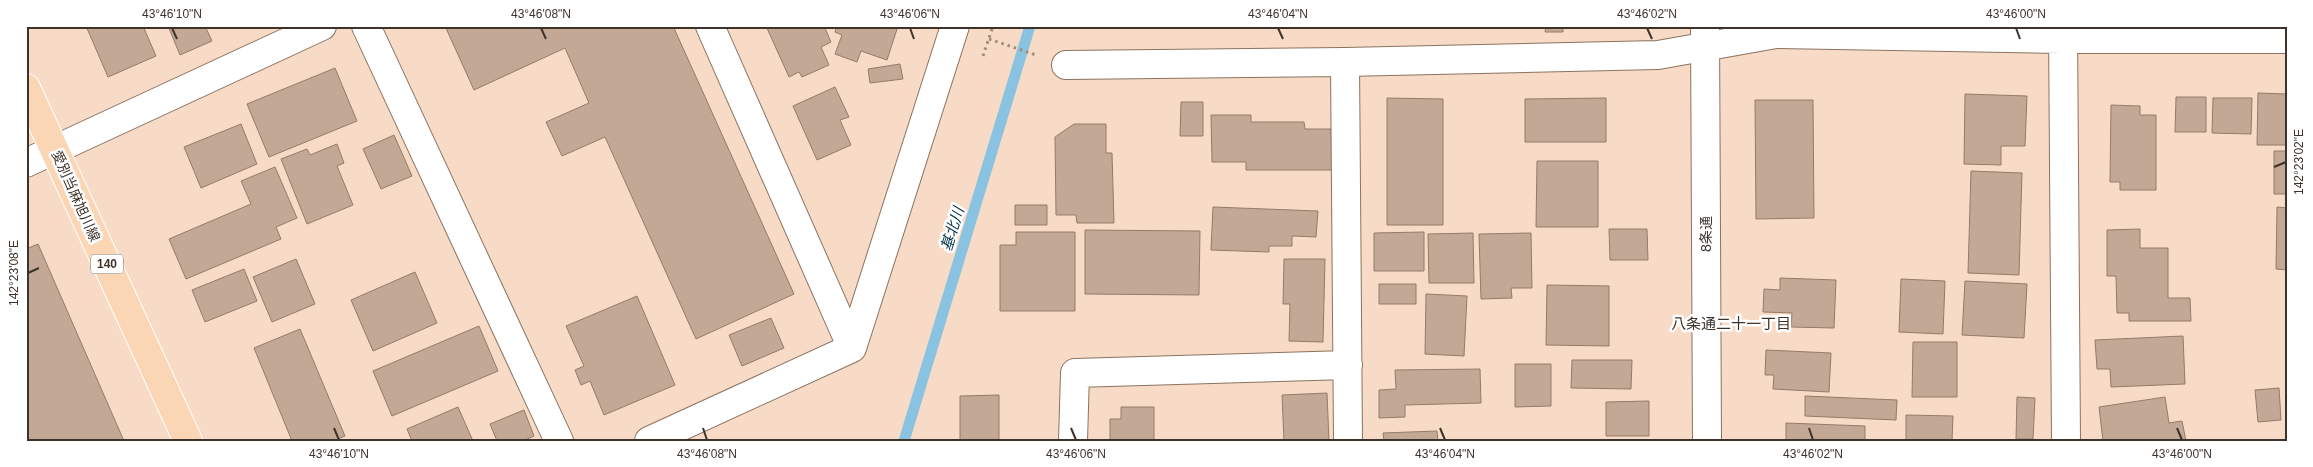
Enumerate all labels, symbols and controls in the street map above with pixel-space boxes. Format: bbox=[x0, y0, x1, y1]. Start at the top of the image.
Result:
text: 43°46'10"N bbox=[142, 7, 202, 21]
text: 43°46'08"N bbox=[511, 7, 571, 21]
text: 43°46'06"N bbox=[880, 7, 940, 21]
text: 43°46'04"N bbox=[1248, 7, 1308, 21]
text: 43°46'02"N bbox=[1617, 7, 1677, 21]
text: 43°46'00"N bbox=[1986, 7, 2046, 21]
text: 142°23'02"E bbox=[2292, 129, 2306, 195]
street label: 愛別当麻旭川線 bbox=[49, 148, 103, 244]
water label: 基北川 bbox=[937, 203, 967, 253]
street label: 8条通 bbox=[1698, 216, 1714, 252]
text: 142°23'08"E bbox=[7, 240, 21, 306]
road number: 140 bbox=[91, 254, 123, 274]
district label: 八条通二十一丁目 bbox=[1671, 315, 1791, 332]
text: 43°46'10"N bbox=[309, 447, 369, 461]
text: 43°46'08"N bbox=[677, 447, 737, 461]
text: 43°46'06"N bbox=[1046, 447, 1106, 461]
text: 43°46'04"N bbox=[1415, 447, 1475, 461]
text: 43°46'02"N bbox=[1783, 447, 1843, 461]
text: 43°46'00"N bbox=[2152, 447, 2212, 461]

